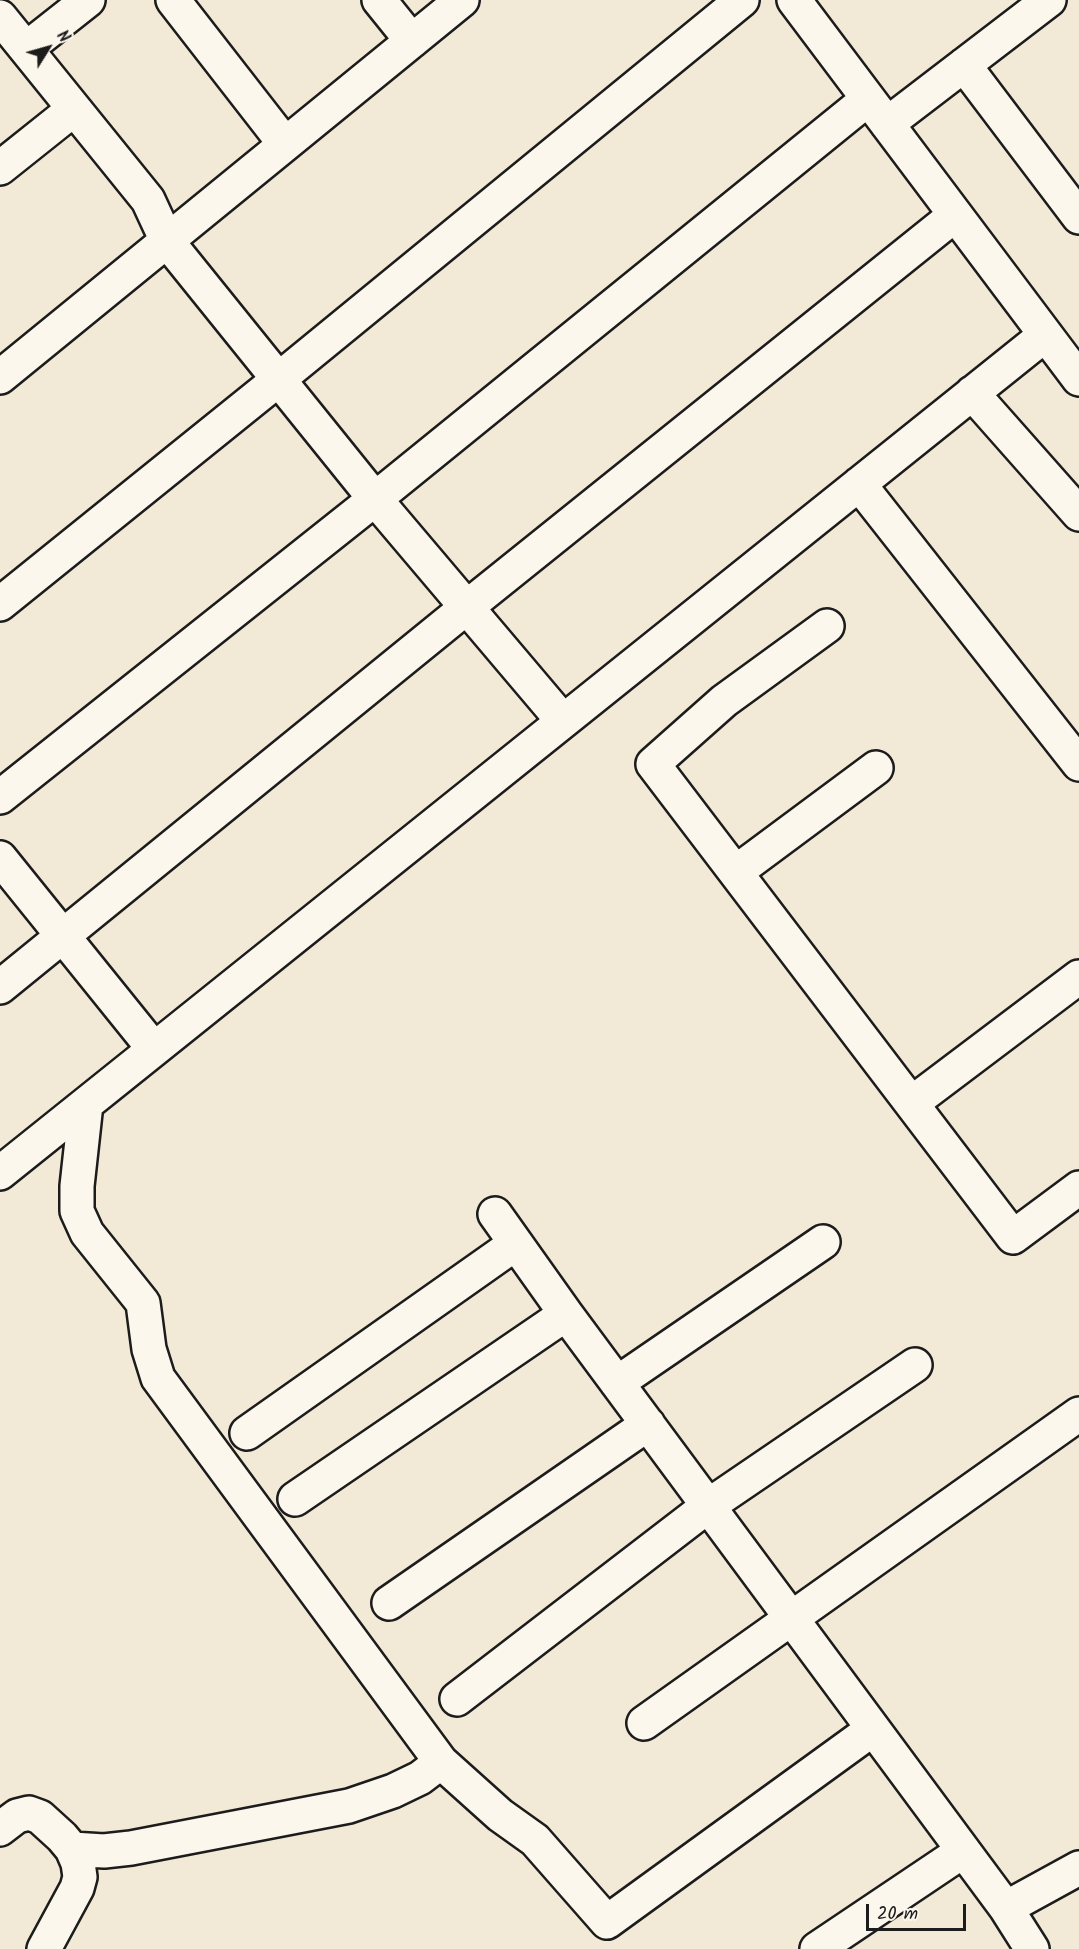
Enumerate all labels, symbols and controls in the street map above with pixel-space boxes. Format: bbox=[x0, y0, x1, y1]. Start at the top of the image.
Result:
north arrow bbox=[18, 18, 78, 78]
text: N bbox=[50, 25, 76, 48]
scale bar bbox=[869, 1892, 970, 1930]
text: 20 m bbox=[877, 1900, 918, 1929]

